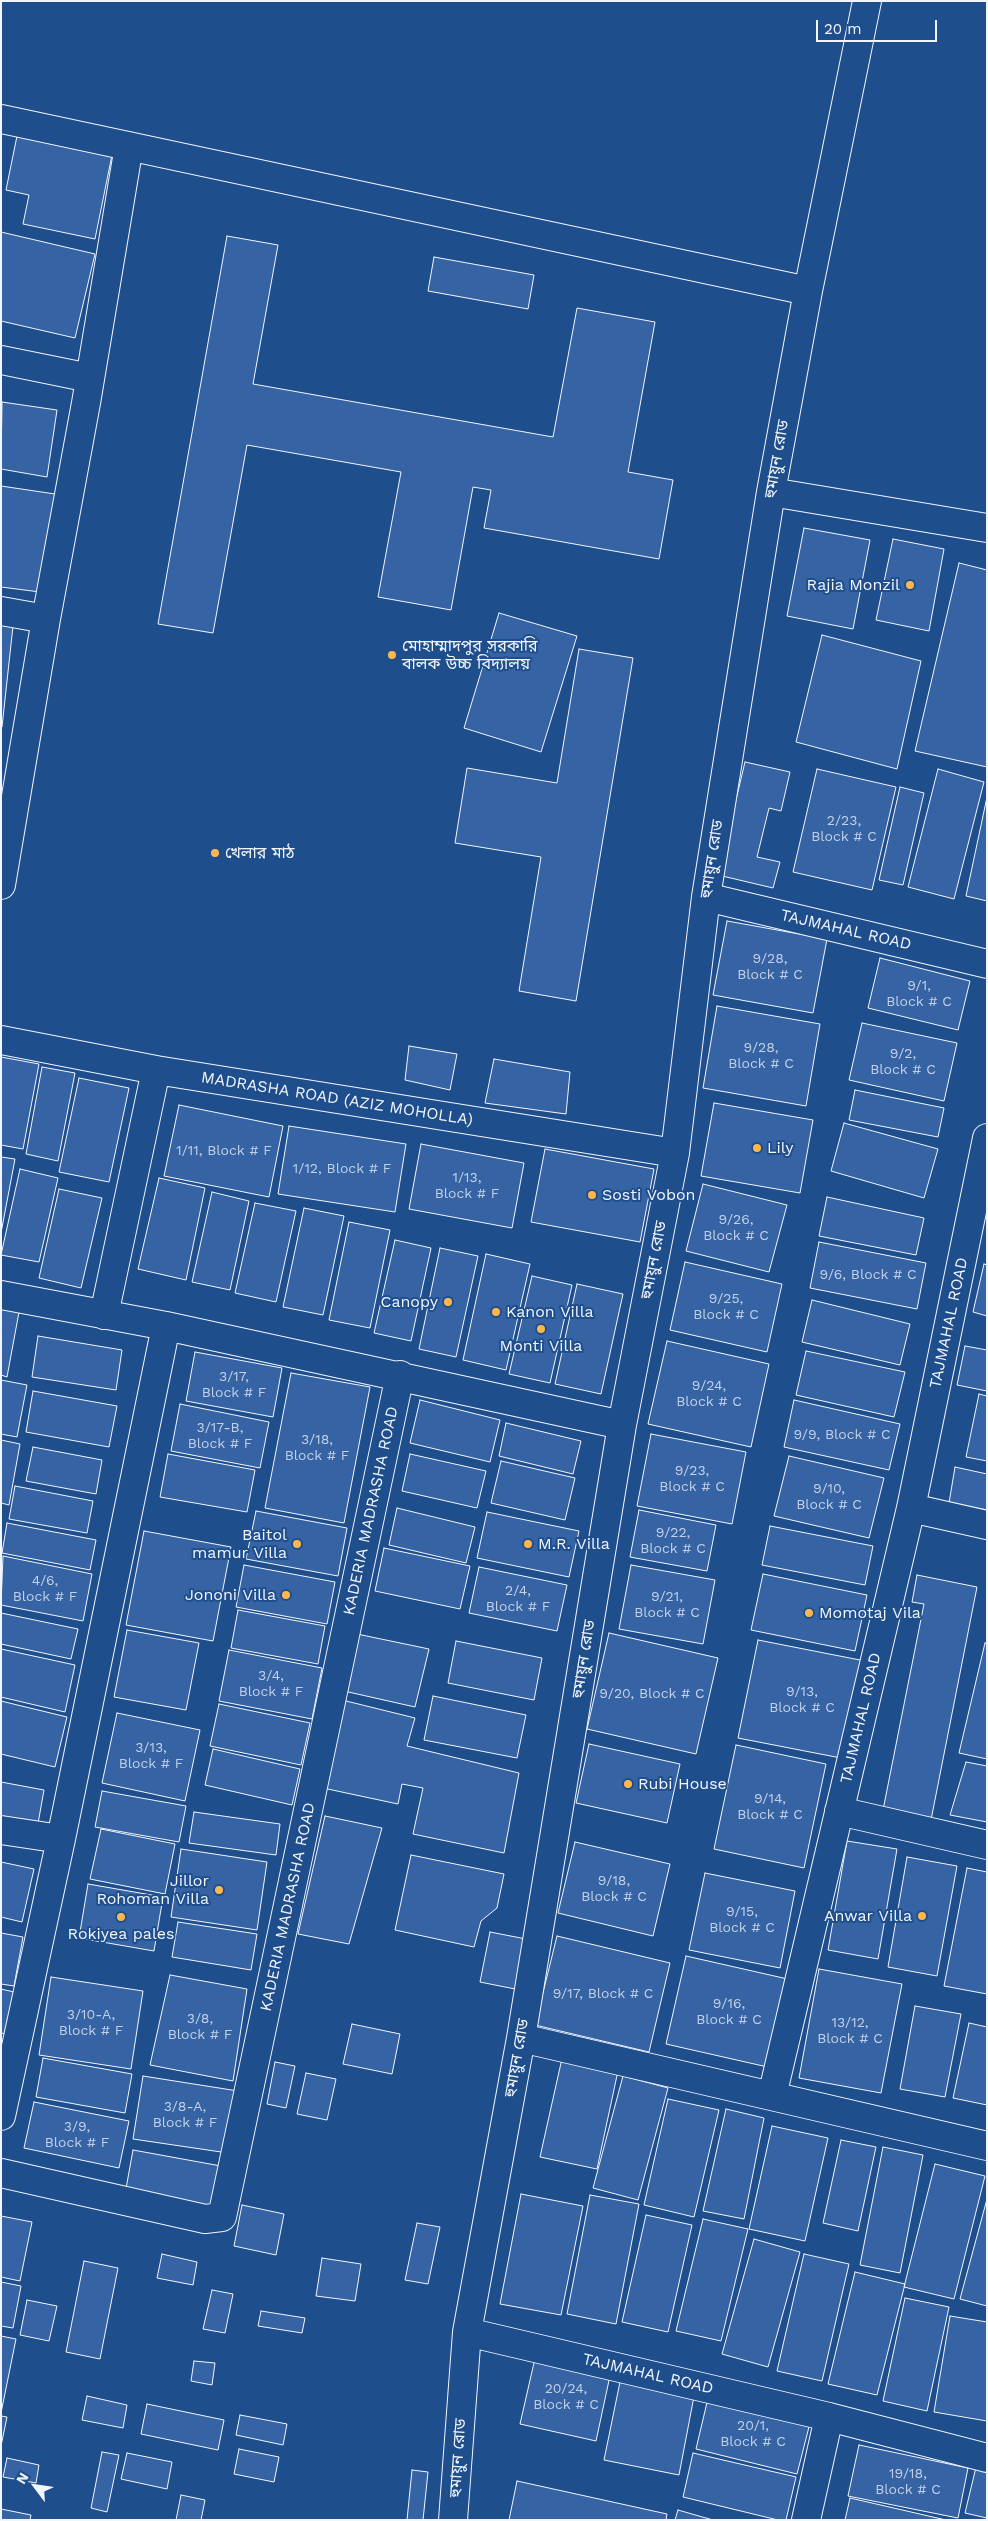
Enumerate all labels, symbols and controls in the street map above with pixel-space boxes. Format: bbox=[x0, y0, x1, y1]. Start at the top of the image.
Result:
scale bar bbox=[818, 10, 939, 42]
text: 20 m bbox=[824, 20, 862, 38]
street label: হুমায়ুন রোড bbox=[761, 418, 793, 500]
place label: Rajia Monzil bbox=[807, 575, 900, 595]
marker: Rajia Monzil bbox=[904, 579, 916, 591]
place label: মোহাম্মাদপুর সরকারি বালক উচ্চ বিদ্যালয় bbox=[402, 636, 538, 674]
marker: মোহাম্মাদপুর সরকারি বালক উচ্চ বিদ্যালয় bbox=[386, 649, 398, 661]
house number: 2/23, Block # C bbox=[811, 813, 877, 846]
street label: হুমায়ুন রোড bbox=[696, 818, 728, 900]
place label: খেলার মাঠ bbox=[225, 843, 294, 863]
marker: খেলার মাঠ bbox=[209, 847, 221, 859]
street label: TAJMAHAL ROAD bbox=[779, 906, 913, 954]
house number: 9/28, Block # C bbox=[737, 951, 803, 984]
house number: 9/1, Block # C bbox=[886, 978, 952, 1010]
house number: 9/28, Block # C bbox=[728, 1040, 794, 1072]
house number: 9/2, Block # C bbox=[870, 1046, 936, 1078]
street label: MADRASHA ROAD (AZIZ MOHOLLA) bbox=[200, 1068, 474, 1130]
place label: Lily bbox=[767, 1138, 794, 1158]
marker: Lily bbox=[751, 1142, 763, 1154]
house number: 1/11, Block # F bbox=[176, 1143, 272, 1159]
house number: 1/12, Block # F bbox=[293, 1161, 391, 1177]
house number: 1/13, Block # F bbox=[435, 1170, 499, 1202]
place label: Sosti Vobon bbox=[602, 1185, 695, 1205]
marker: Sosti Vobon bbox=[586, 1189, 598, 1201]
house number: 9/26, Block # C bbox=[703, 1212, 769, 1244]
street label: হুমায়ুন রোড bbox=[637, 1219, 671, 1301]
street label: TAJMAHAL ROAD bbox=[926, 1256, 972, 1390]
house number: 9/6, Block # C bbox=[819, 1267, 917, 1283]
house number: 9/25, Block # C bbox=[693, 1291, 759, 1324]
place label: Canopy bbox=[380, 1292, 438, 1312]
marker: Canopy bbox=[442, 1296, 454, 1308]
place label: Kanon Villa bbox=[506, 1302, 594, 1322]
marker: Kanon Villa bbox=[490, 1306, 502, 1318]
marker: Monti Villa bbox=[535, 1323, 547, 1335]
place label: Monti Villa bbox=[500, 1336, 582, 1356]
house number: 3/17, Block # F bbox=[202, 1369, 266, 1401]
house number: 9/24, Block # C bbox=[676, 1378, 742, 1410]
street label: KADERIA MADRASHA ROAD bbox=[339, 1405, 403, 1617]
house number: 3/17-B, Block # F bbox=[188, 1420, 252, 1452]
house number: 9/9, Block # C bbox=[793, 1427, 891, 1443]
house number: 3/18, Block # F bbox=[285, 1432, 349, 1464]
house number: 9/23, Block # C bbox=[659, 1463, 725, 1495]
house number: 9/10, Block # C bbox=[796, 1481, 862, 1514]
place label: Baitol mamur Villa bbox=[192, 1525, 287, 1563]
house number: 9/22, Block # C bbox=[640, 1525, 706, 1558]
place label: M.R. Villa bbox=[538, 1534, 610, 1554]
marker: Baitol mamur Villa bbox=[291, 1538, 303, 1550]
marker: M.R. Villa bbox=[522, 1538, 534, 1550]
house number: 4/6, Block # F bbox=[13, 1573, 77, 1605]
house number: 2/4, Block # F bbox=[486, 1583, 550, 1615]
place label: Jononi Villa bbox=[185, 1585, 276, 1605]
marker: Jononi Villa bbox=[280, 1589, 292, 1601]
house number: 9/21, Block # C bbox=[634, 1589, 700, 1621]
place label: Momotaj Vila bbox=[819, 1603, 921, 1623]
marker: Momotaj Vila bbox=[803, 1607, 815, 1619]
street label: হুমায়ুন রোড bbox=[568, 1618, 600, 1700]
street label: TAJMAHAL ROAD bbox=[837, 1651, 885, 1785]
house number: 3/4, Block # F bbox=[239, 1668, 303, 1700]
house number: 9/13, Block # C bbox=[769, 1684, 835, 1716]
house number: 9/20, Block # C bbox=[599, 1686, 705, 1702]
house number: 3/13, Block # F bbox=[119, 1740, 183, 1772]
place label: Rubi House bbox=[638, 1774, 727, 1794]
marker: Rubi House bbox=[622, 1778, 634, 1790]
house number: 9/14, Block # C bbox=[737, 1791, 803, 1824]
street label: KADERIA MADRASHA ROAD bbox=[256, 1801, 320, 2013]
place label: Jillor Rohoman Villa bbox=[96, 1871, 209, 1909]
house number: 9/18, Block # C bbox=[581, 1873, 647, 1905]
marker: Jillor Rohoman Villa bbox=[213, 1884, 225, 1896]
house number: 9/15, Block # C bbox=[709, 1904, 775, 1936]
place label: Anwar Villa bbox=[824, 1906, 912, 1926]
marker: Anwar Villa bbox=[916, 1910, 928, 1922]
marker: Rokiyea pales bbox=[115, 1911, 127, 1923]
place label: Rokiyea pales bbox=[68, 1924, 174, 1944]
house number: 9/17, Block # C bbox=[553, 1986, 653, 2002]
house number: 9/16, Block # C bbox=[696, 1996, 762, 2028]
house number: 3/10-A, Block # F bbox=[59, 2007, 123, 2040]
house number: 3/8, Block # F bbox=[168, 2011, 232, 2044]
house number: 13/12, Block # C bbox=[817, 2015, 883, 2048]
street label: হুমায়ুন রোড bbox=[501, 2017, 533, 2099]
house number: 3/8-A, Block # F bbox=[153, 2099, 217, 2132]
house number: 3/9, Block # F bbox=[45, 2119, 109, 2152]
street label: TAJMAHAL ROAD bbox=[581, 2350, 715, 2398]
house number: 20/24, Block # C bbox=[533, 2381, 599, 2414]
street label: হুমায়ুন রোড bbox=[446, 2418, 470, 2498]
house number: 20/1, Block # C bbox=[720, 2418, 786, 2450]
north arrow bbox=[10, 2461, 60, 2511]
house number: 19/18, Block # C bbox=[875, 2466, 941, 2498]
text: N bbox=[13, 2470, 32, 2487]

